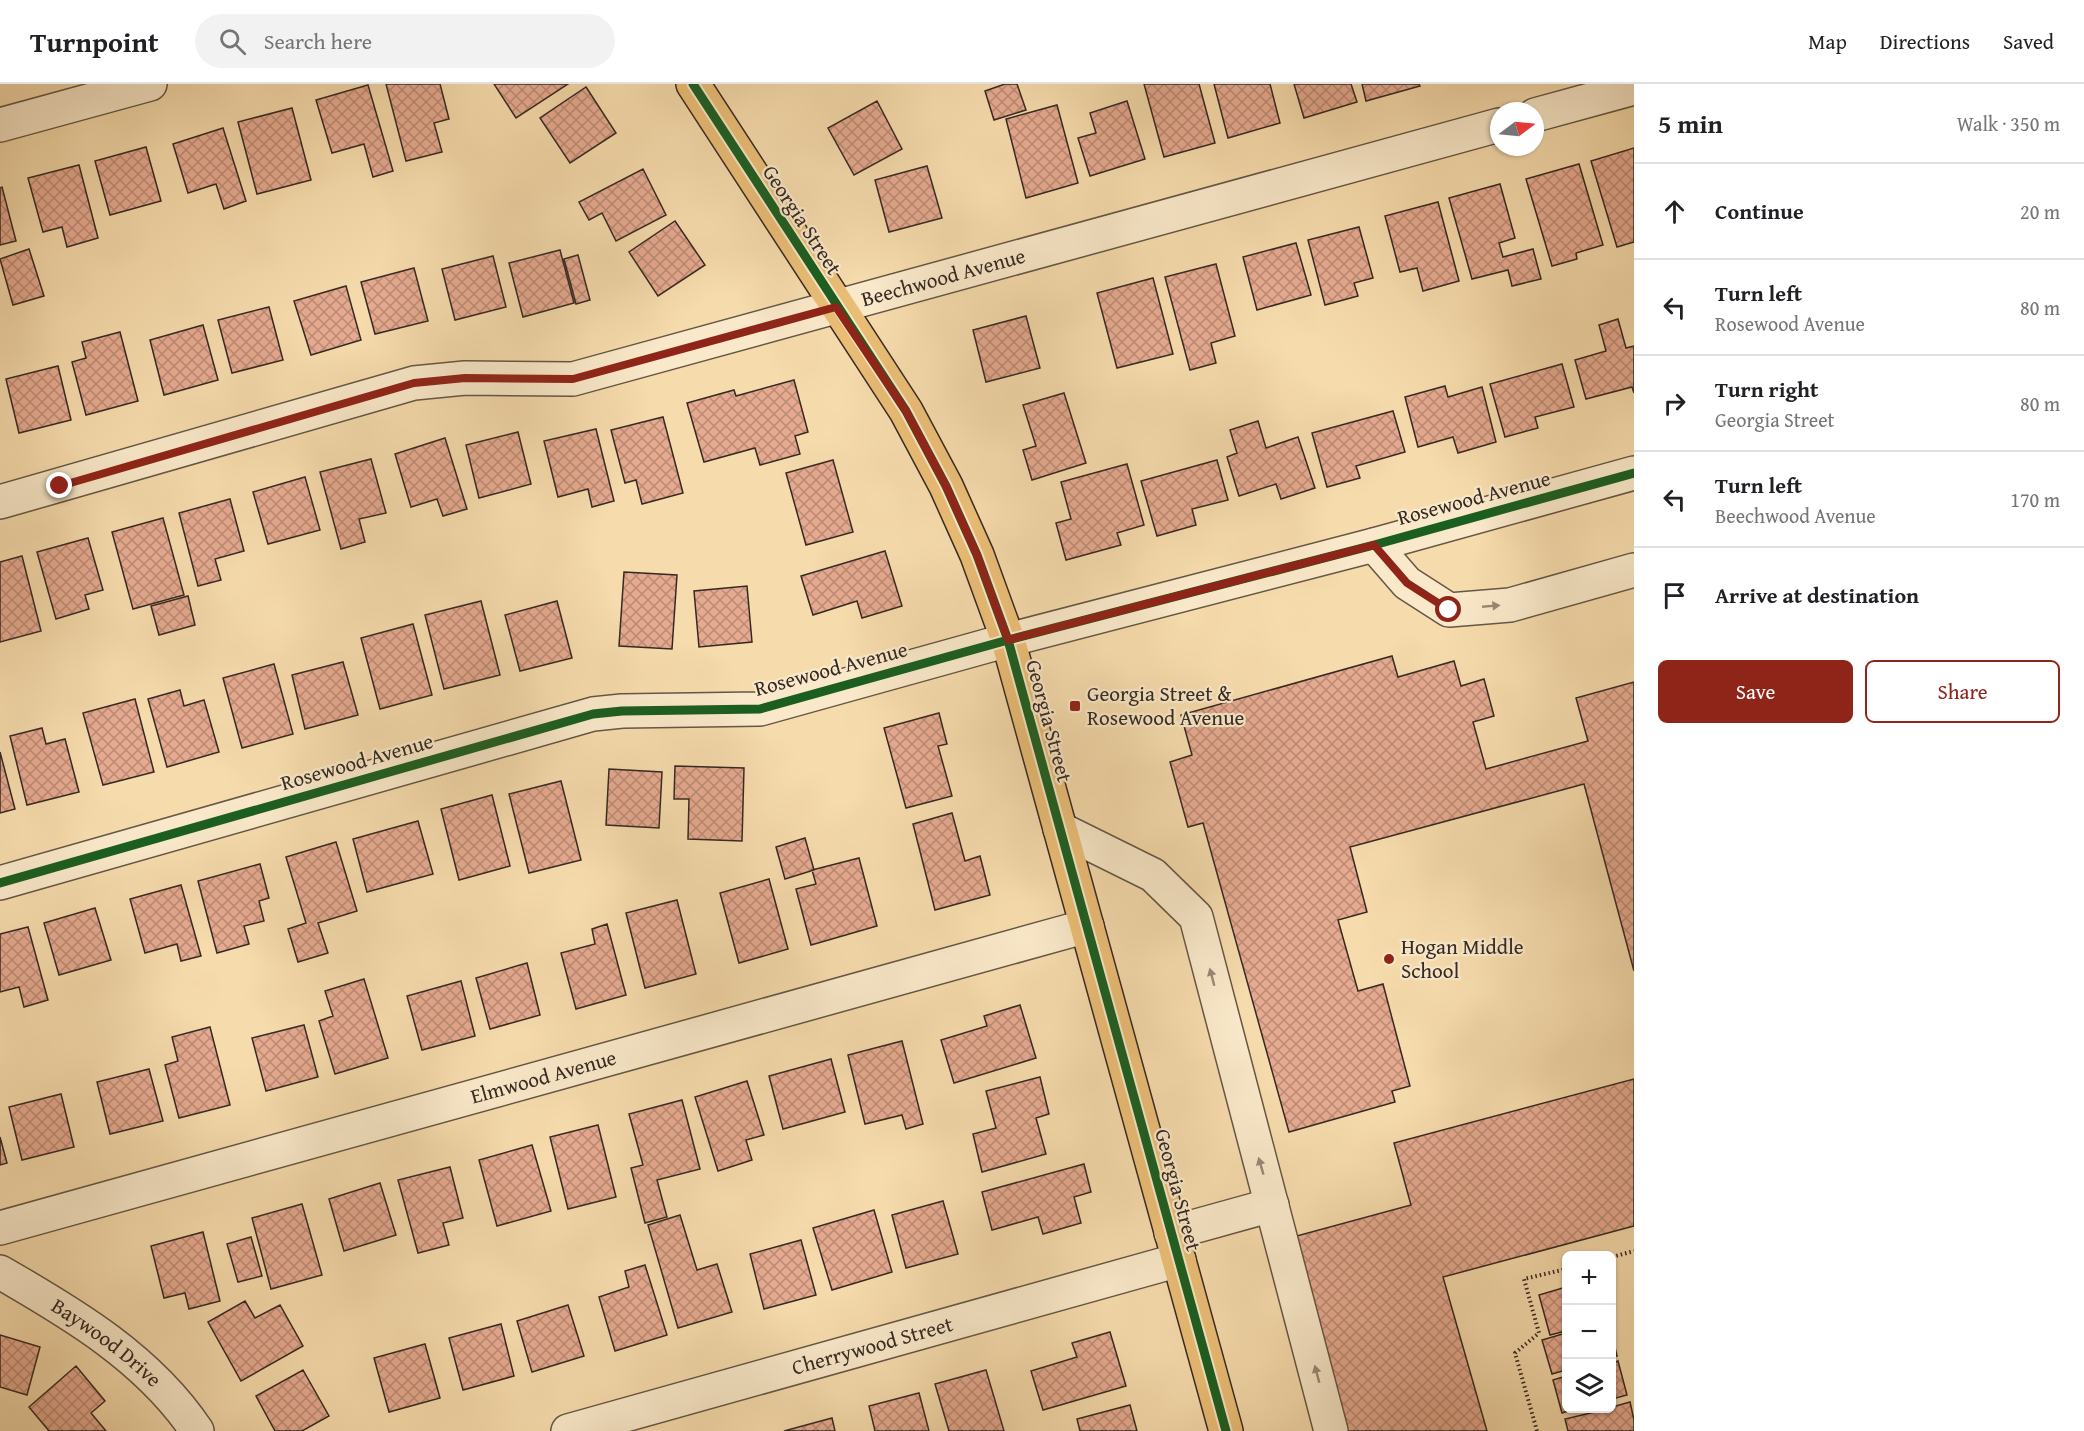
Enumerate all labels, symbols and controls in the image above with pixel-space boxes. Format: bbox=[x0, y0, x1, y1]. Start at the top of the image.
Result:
search box bbox=[195, 14, 615, 68]
text: Turnpoint bbox=[30, 21, 159, 62]
icon: search bbox=[216, 25, 249, 58]
text: Search here bbox=[264, 25, 372, 57]
text: Map bbox=[1808, 26, 1847, 57]
text: Directions bbox=[1880, 26, 1970, 57]
text: Saved bbox=[2003, 26, 2054, 57]
north arrow bbox=[1490, 102, 1544, 156]
text: 5 min bbox=[1658, 104, 1723, 143]
text: Walk · 350 m bbox=[1957, 109, 2060, 138]
street label: Georgia Street bbox=[755, 159, 850, 281]
icon: ahead bbox=[1658, 195, 1691, 228]
text: Continue bbox=[1715, 195, 1804, 227]
text: 20 m bbox=[2020, 197, 2060, 226]
street label: Beechwood Avenue bbox=[858, 240, 1029, 314]
text: Turn left bbox=[1715, 277, 1802, 309]
icon: left bbox=[1658, 291, 1691, 324]
text: 80 m bbox=[2020, 293, 2060, 322]
text: Rosewood Avenue bbox=[1715, 309, 1865, 338]
text: Turn right bbox=[1715, 373, 1818, 405]
icon: right bbox=[1658, 387, 1691, 420]
text: 80 m bbox=[2020, 389, 2060, 418]
text: Georgia Street bbox=[1715, 405, 1835, 434]
street label: Rosewood Avenue bbox=[1394, 462, 1554, 533]
text: Turn left bbox=[1715, 469, 1802, 501]
route end bbox=[46, 472, 72, 498]
icon: left bbox=[1658, 483, 1691, 516]
text: 170 m bbox=[2010, 485, 2060, 514]
text: Beechwood Avenue bbox=[1715, 501, 1876, 530]
icon: arrive bbox=[1658, 579, 1691, 612]
text: Arrive at destination bbox=[1715, 579, 1919, 611]
route start bbox=[1435, 596, 1461, 622]
one-way arrow bbox=[1481, 601, 1500, 611]
street label: Rosewood Avenue bbox=[751, 633, 911, 704]
street label: Georgia Street bbox=[1018, 656, 1081, 786]
button: Save bbox=[1658, 660, 1853, 723]
button: Share bbox=[1865, 660, 2060, 723]
place label: Georgia Street & Rosewood Avenue bbox=[1087, 678, 1245, 733]
marker: Georgia Street & Rosewood Avenue bbox=[1068, 699, 1082, 713]
street label: Rosewood Avenue bbox=[277, 725, 437, 798]
place label: Hogan Middle School bbox=[1401, 931, 1524, 986]
marker: Hogan Middle School bbox=[1382, 952, 1396, 966]
one-way arrow bbox=[1206, 968, 1216, 986]
street label: Elmwood Avenue bbox=[467, 1041, 620, 1112]
street label: Georgia Street bbox=[1147, 1125, 1210, 1255]
one-way arrow bbox=[1256, 1157, 1265, 1175]
map controls bbox=[1562, 1251, 1616, 1413]
button: + bbox=[1562, 1251, 1616, 1305]
street label: Baywood Drive bbox=[46, 1290, 169, 1394]
button: − bbox=[1562, 1305, 1616, 1359]
street label: Cherrywood Street bbox=[788, 1308, 957, 1383]
button: layers bbox=[1562, 1359, 1616, 1413]
one-way arrow bbox=[1311, 1365, 1321, 1384]

